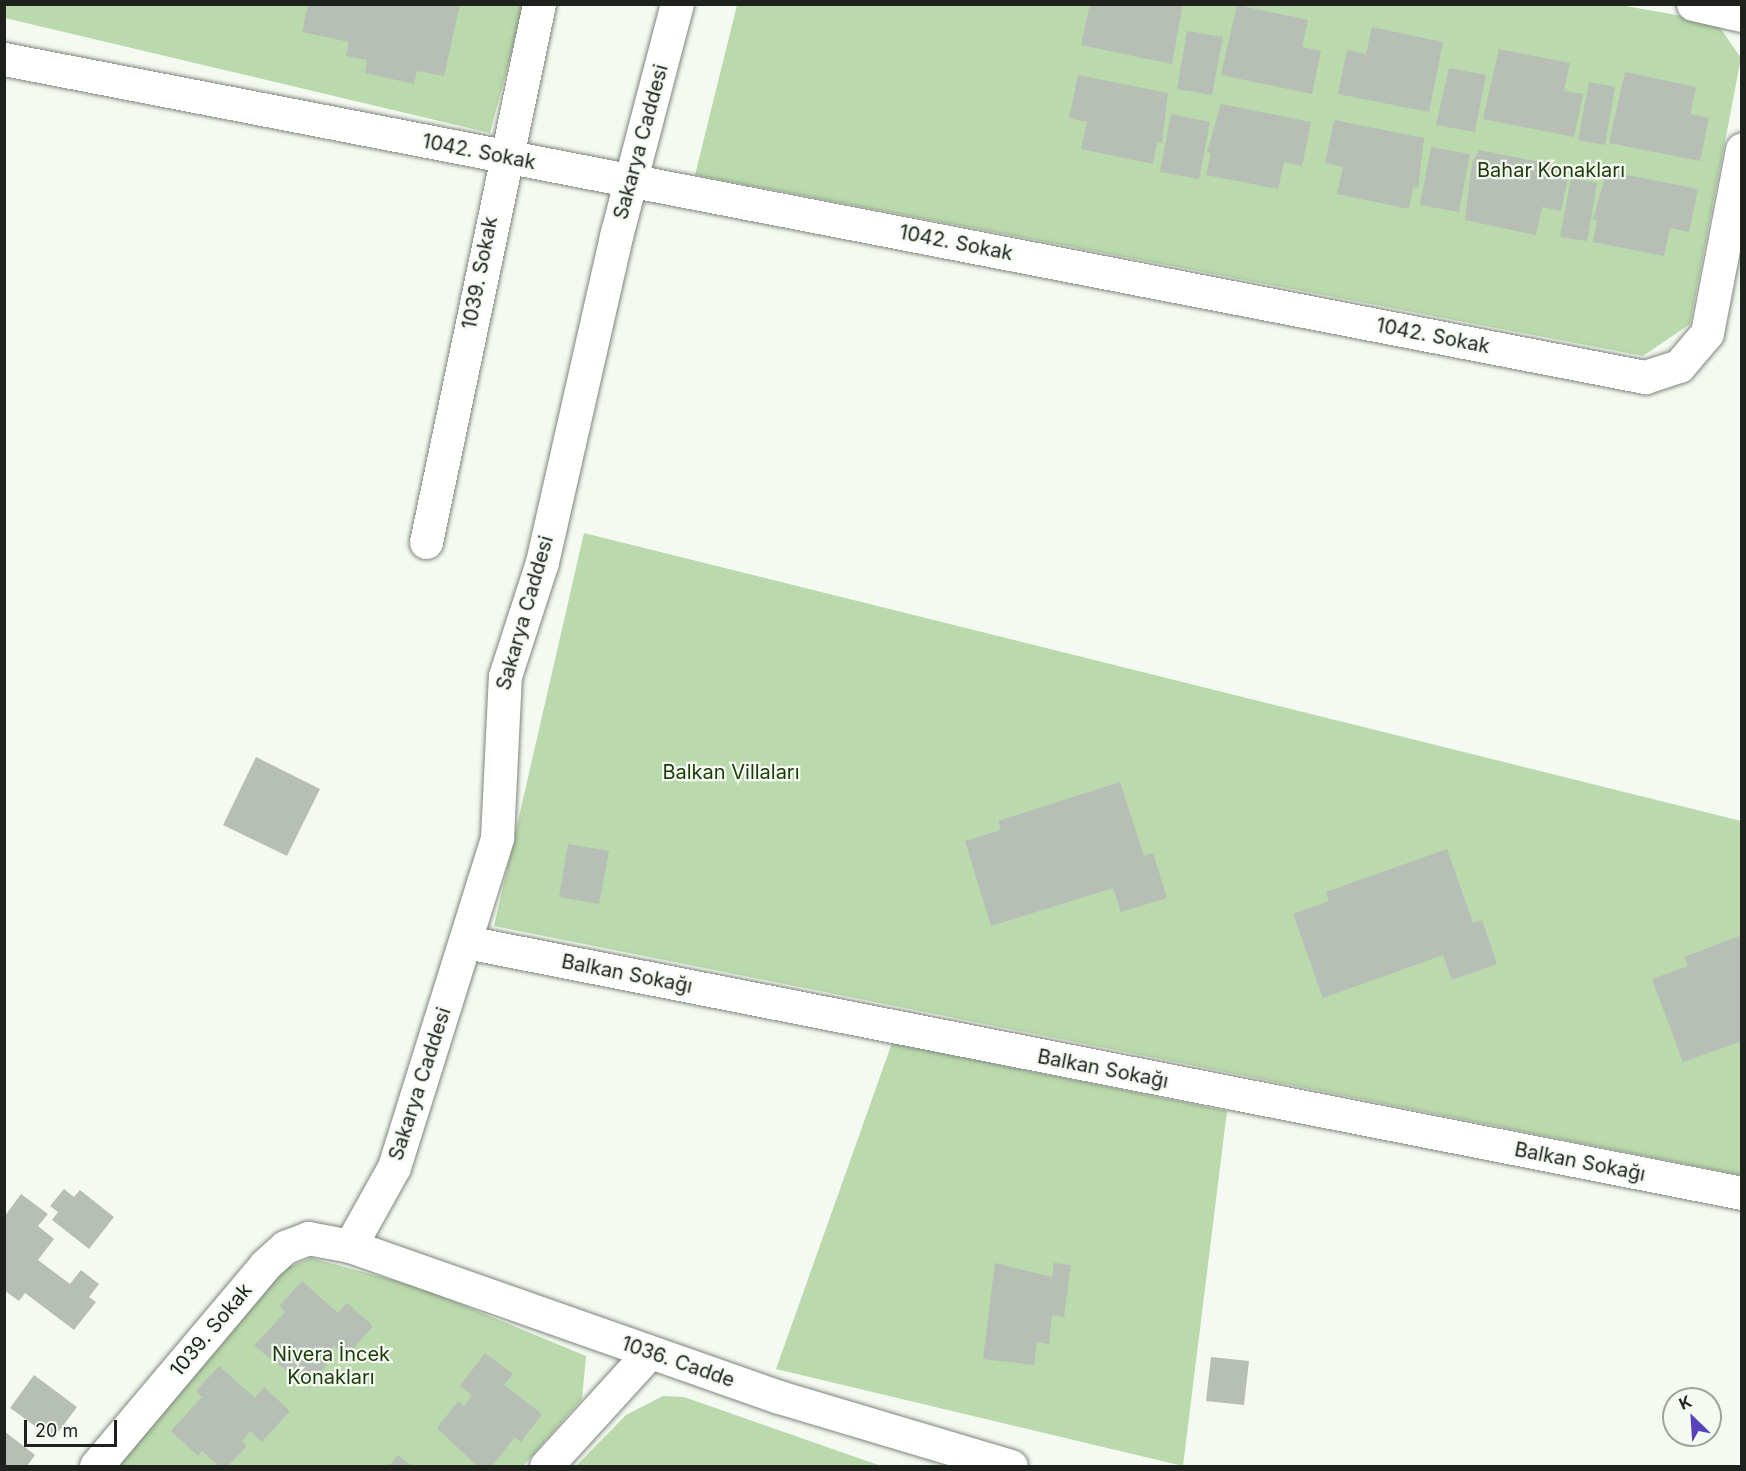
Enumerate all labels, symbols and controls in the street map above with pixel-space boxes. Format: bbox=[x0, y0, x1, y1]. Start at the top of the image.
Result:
street label: Sakarya Caddesi bbox=[609, 62, 673, 222]
street label: 1042. Sokak bbox=[420, 129, 538, 175]
park label: Bahar Konakları bbox=[1477, 158, 1625, 182]
street label: 1039. Sokak bbox=[457, 215, 503, 331]
street label: 1042. Sokak bbox=[897, 220, 1015, 266]
street label: 1042. Sokak bbox=[1374, 313, 1492, 359]
street label: Sakarya Caddesi bbox=[491, 533, 559, 693]
park label: Balkan Villaları bbox=[662, 760, 800, 784]
street label: Balkan Sokağı bbox=[559, 950, 695, 998]
street label: Sakarya Caddesi bbox=[384, 1004, 456, 1164]
street label: Balkan Sokağı bbox=[1035, 1045, 1171, 1093]
street label: Balkan Sokağı bbox=[1512, 1138, 1648, 1186]
street label: 1039. Sokak bbox=[165, 1278, 257, 1382]
street label: 1036. Cadde bbox=[618, 1331, 738, 1393]
park label: Nivera İncek Konakları bbox=[272, 1342, 390, 1389]
north arrow bbox=[1662, 1387, 1722, 1447]
text: K bbox=[1676, 1391, 1695, 1414]
scale bar bbox=[27, 1408, 120, 1446]
text: 20 m bbox=[35, 1420, 78, 1441]

